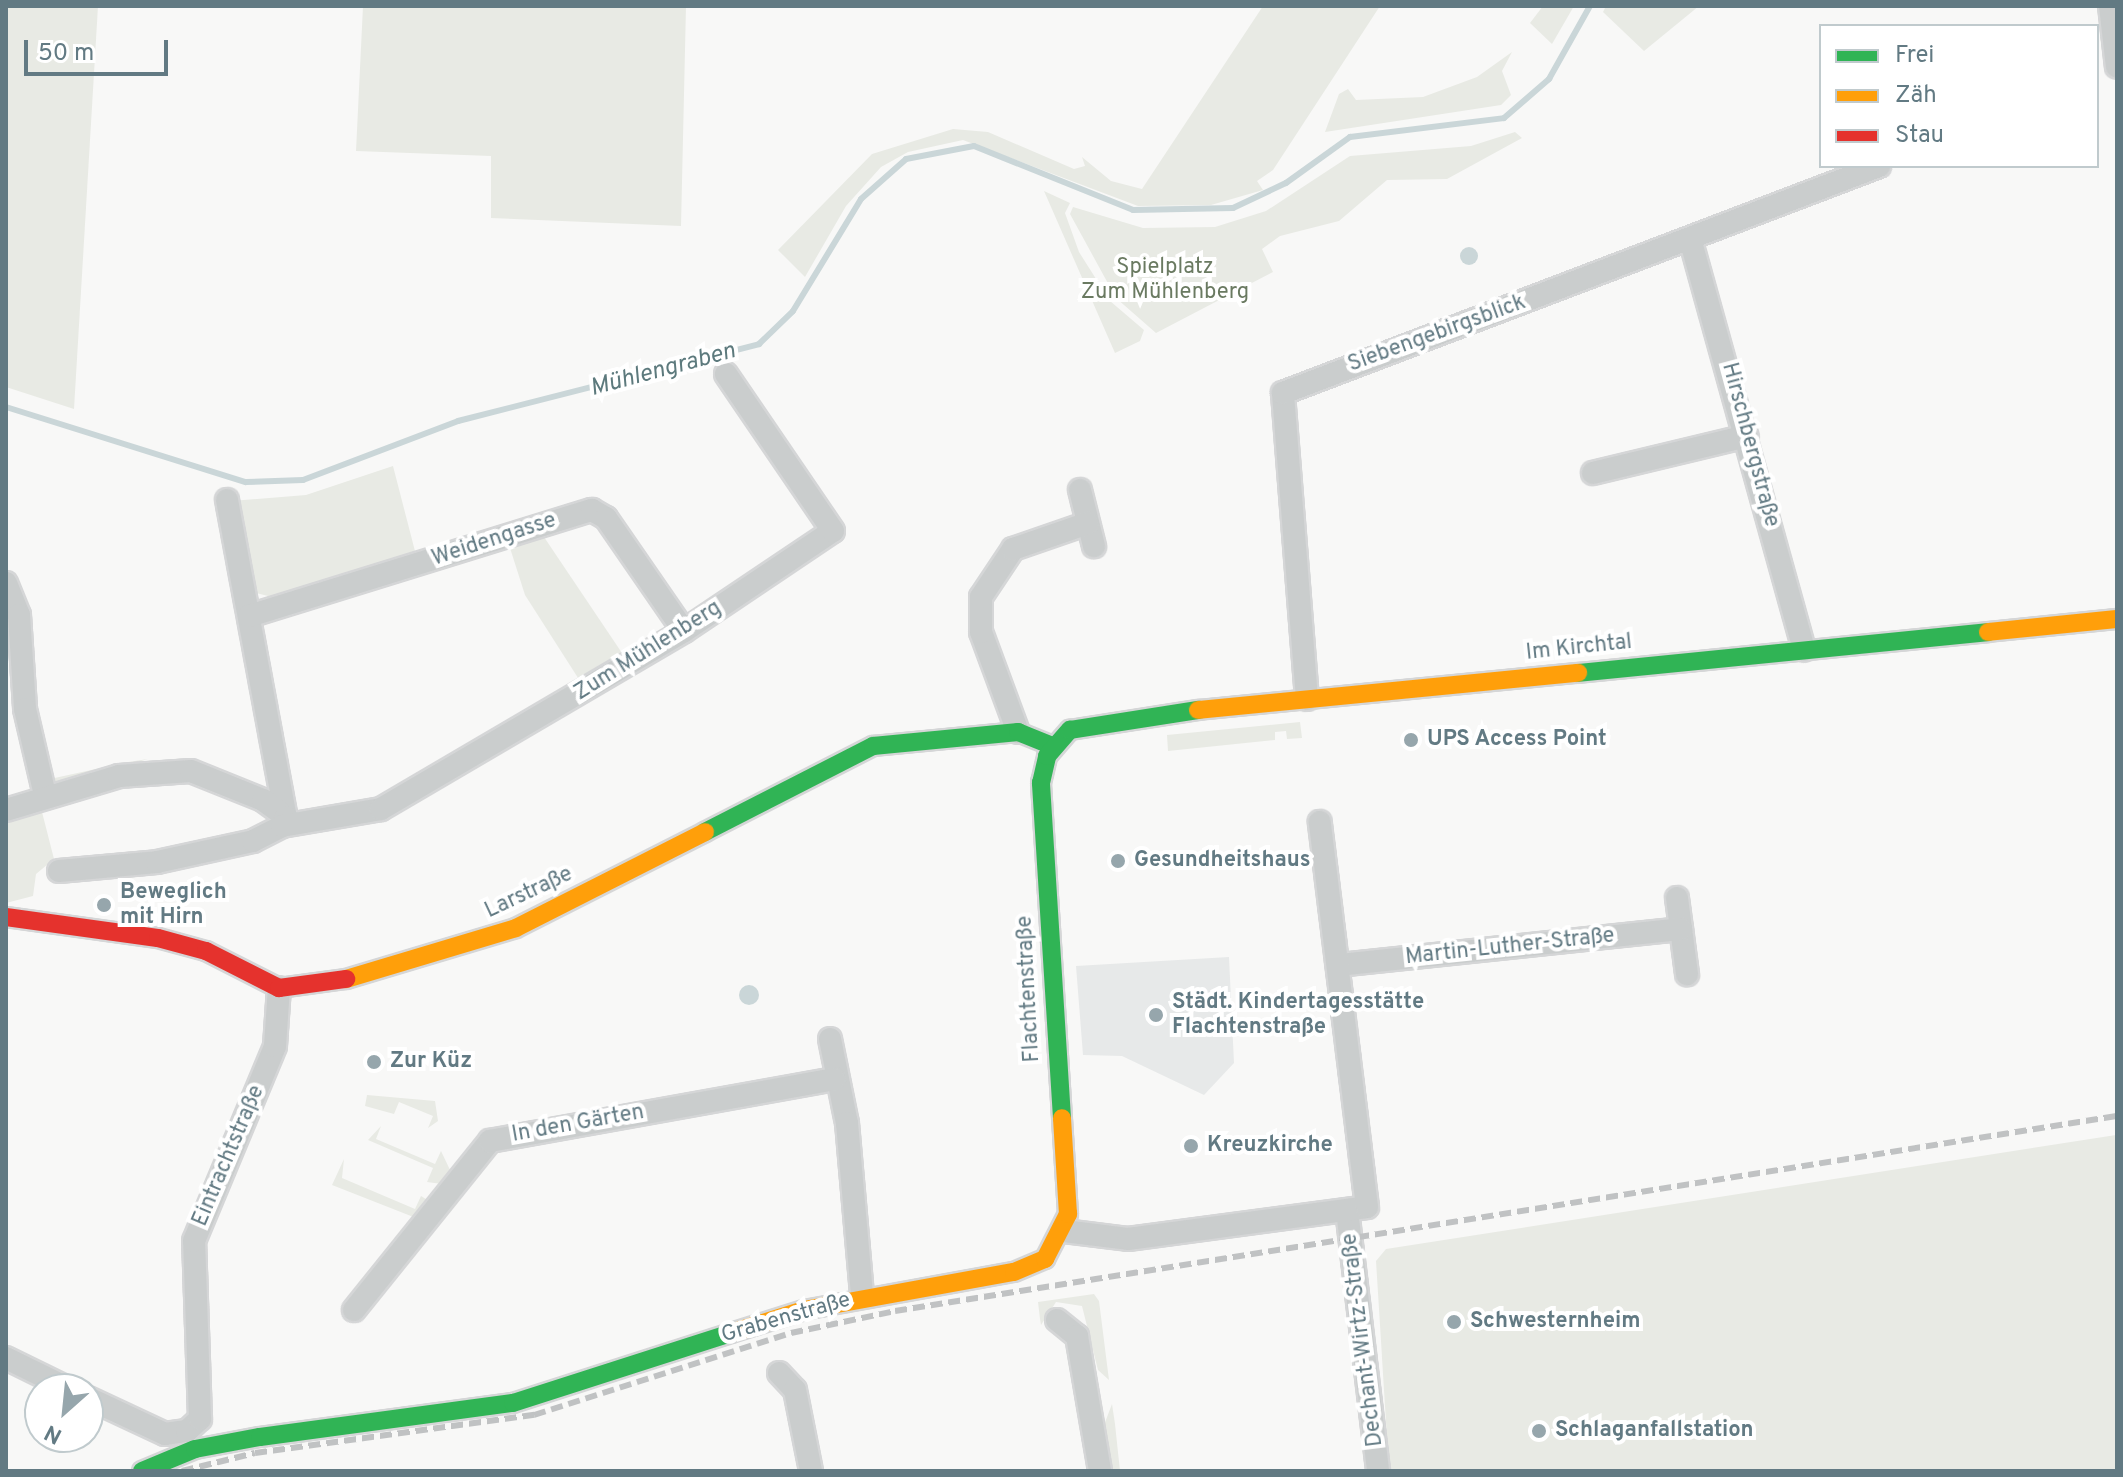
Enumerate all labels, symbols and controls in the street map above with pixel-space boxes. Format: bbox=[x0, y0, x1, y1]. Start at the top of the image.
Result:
scale bar bbox=[28, 24, 172, 74]
legend bbox=[1819, 24, 2099, 168]
text: 50 m bbox=[38, 39, 94, 69]
text: Frei bbox=[1895, 41, 1934, 71]
text: Zäh bbox=[1895, 81, 1937, 111]
text: Stau bbox=[1895, 121, 1944, 151]
park label: Spielplatz Zum Mühlenberg bbox=[1081, 254, 1249, 306]
street label: Siebengebirgsblick bbox=[1345, 290, 1529, 378]
water label: Mühlengraben bbox=[587, 338, 739, 404]
street label: Hirschbergstraße bbox=[1715, 360, 1785, 530]
street label: Weidengasse bbox=[429, 508, 559, 572]
street label: Zum Mühlenberg bbox=[570, 595, 726, 707]
street label: Im Kirchtal bbox=[1525, 629, 1633, 667]
place label: UPS Access Point bbox=[1427, 727, 1608, 753]
marker: UPS Access Point bbox=[1402, 731, 1420, 749]
place label: Gesundheitshaus bbox=[1134, 848, 1311, 874]
marker: Gesundheitshaus bbox=[1109, 852, 1127, 870]
street label: Larstraße bbox=[481, 861, 577, 925]
place label: Beweglich mit Hirn bbox=[120, 879, 227, 930]
marker: Beweglich mit Hirn bbox=[95, 896, 113, 914]
street label: Flachtenstraße bbox=[1012, 915, 1046, 1063]
street label: Martin-Luther-Straße bbox=[1404, 923, 1616, 971]
place label: Städt. Kindertagesstätte Flachtenstraße bbox=[1172, 989, 1424, 1040]
marker: Städt. Kindertagesstätte Flachtenstraße bbox=[1147, 1006, 1165, 1024]
place label: Zur Küz bbox=[390, 1049, 472, 1075]
marker: Zur Küz bbox=[365, 1053, 383, 1071]
street label: Eintrachtstraße bbox=[187, 1082, 271, 1230]
street label: In den Gärten bbox=[510, 1099, 646, 1149]
place label: Kreuzkirche bbox=[1207, 1133, 1333, 1159]
marker: Kreuzkirche bbox=[1182, 1137, 1200, 1155]
street label: Dechant-Wirtz-Straße bbox=[1337, 1232, 1389, 1448]
street label: Grabenstraße bbox=[718, 1287, 854, 1349]
place label: Schwesternheim bbox=[1470, 1309, 1640, 1335]
marker: Schwesternheim bbox=[1445, 1313, 1463, 1331]
north arrow bbox=[24, 1373, 104, 1453]
text: N bbox=[41, 1417, 67, 1449]
place label: Schlaganfallstation bbox=[1555, 1418, 1754, 1444]
marker: Schlaganfallstation bbox=[1530, 1422, 1548, 1440]

